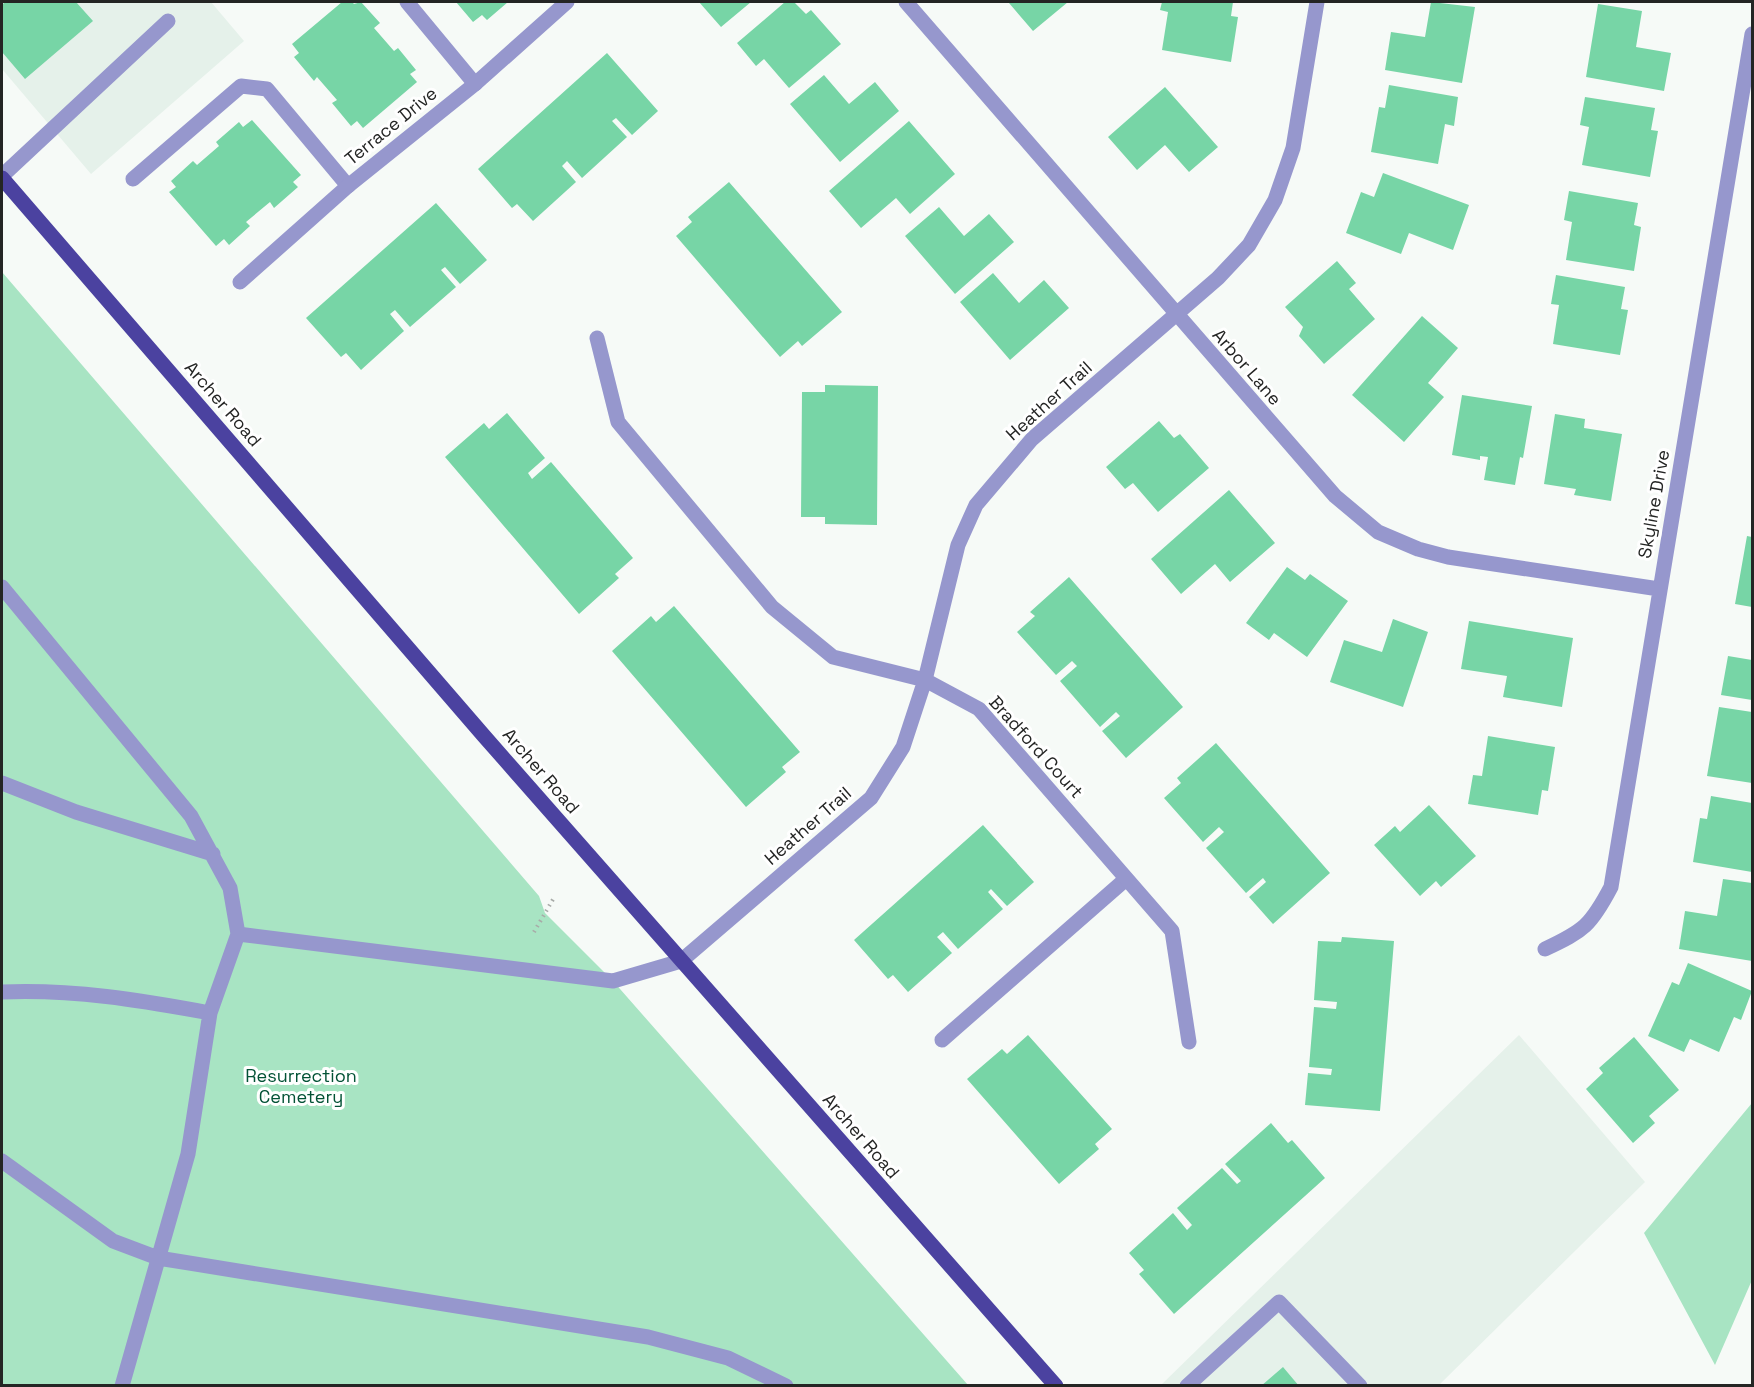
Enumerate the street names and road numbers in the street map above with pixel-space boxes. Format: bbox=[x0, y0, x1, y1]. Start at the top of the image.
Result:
street label: Terrace Drive bbox=[340, 81, 441, 170]
street label: Arbor Lane bbox=[1208, 324, 1287, 410]
street label: Archer Road bbox=[180, 356, 267, 451]
street label: Heather Trail bbox=[1001, 356, 1097, 445]
street label: Skyline Drive bbox=[1633, 448, 1674, 560]
street label: Bradford Court bbox=[984, 691, 1088, 803]
street label: Archer Road bbox=[498, 723, 585, 818]
street label: Heather Trail bbox=[759, 782, 856, 870]
street label: Archer Road bbox=[818, 1088, 905, 1183]

